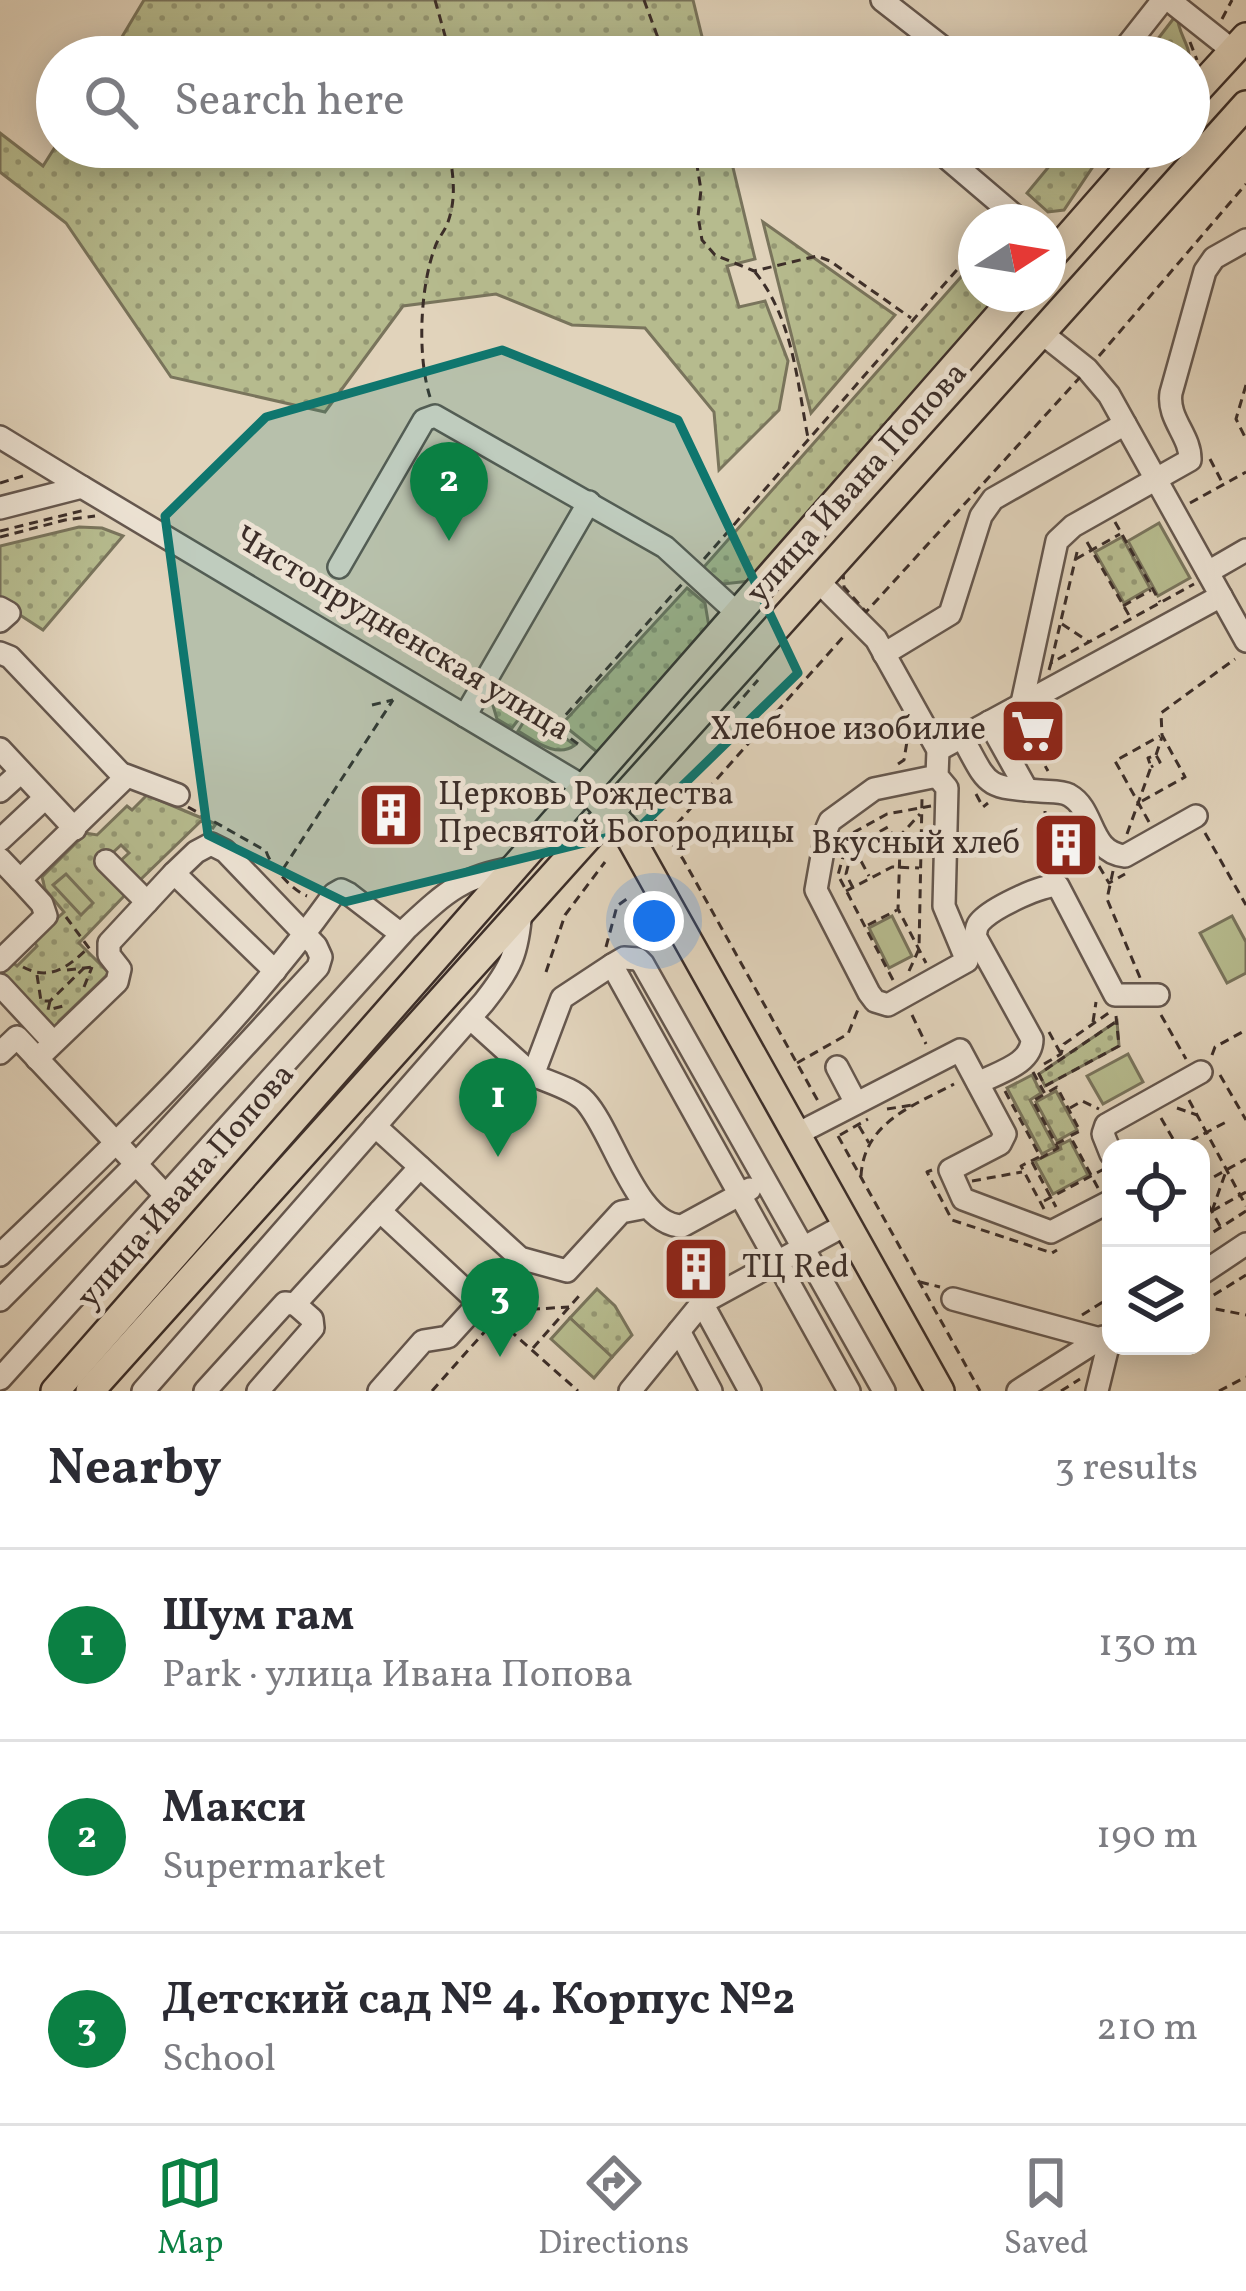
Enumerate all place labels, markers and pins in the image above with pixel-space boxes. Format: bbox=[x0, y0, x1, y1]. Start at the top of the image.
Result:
pin: 2 bbox=[410, 442, 488, 541]
supermarket icon: Хлебное изобилие bbox=[998, 696, 1068, 766]
place label: Хлебное изобилие bbox=[710, 708, 986, 754]
place label: Церковь Рождества Пресвятой Богородицы bbox=[438, 773, 795, 857]
building icon: Церковь Рождества Пресвятой Богородицы bbox=[356, 780, 426, 850]
building icon: Вкусный хлеб bbox=[1031, 810, 1101, 880]
place label: Вкусный хлеб bbox=[811, 822, 1020, 868]
pin: 1 bbox=[459, 1058, 537, 1157]
building icon: ТЦ Red bbox=[661, 1234, 731, 1304]
place label: ТЦ Red bbox=[742, 1246, 849, 1292]
pin: 3 bbox=[461, 1258, 539, 1357]

